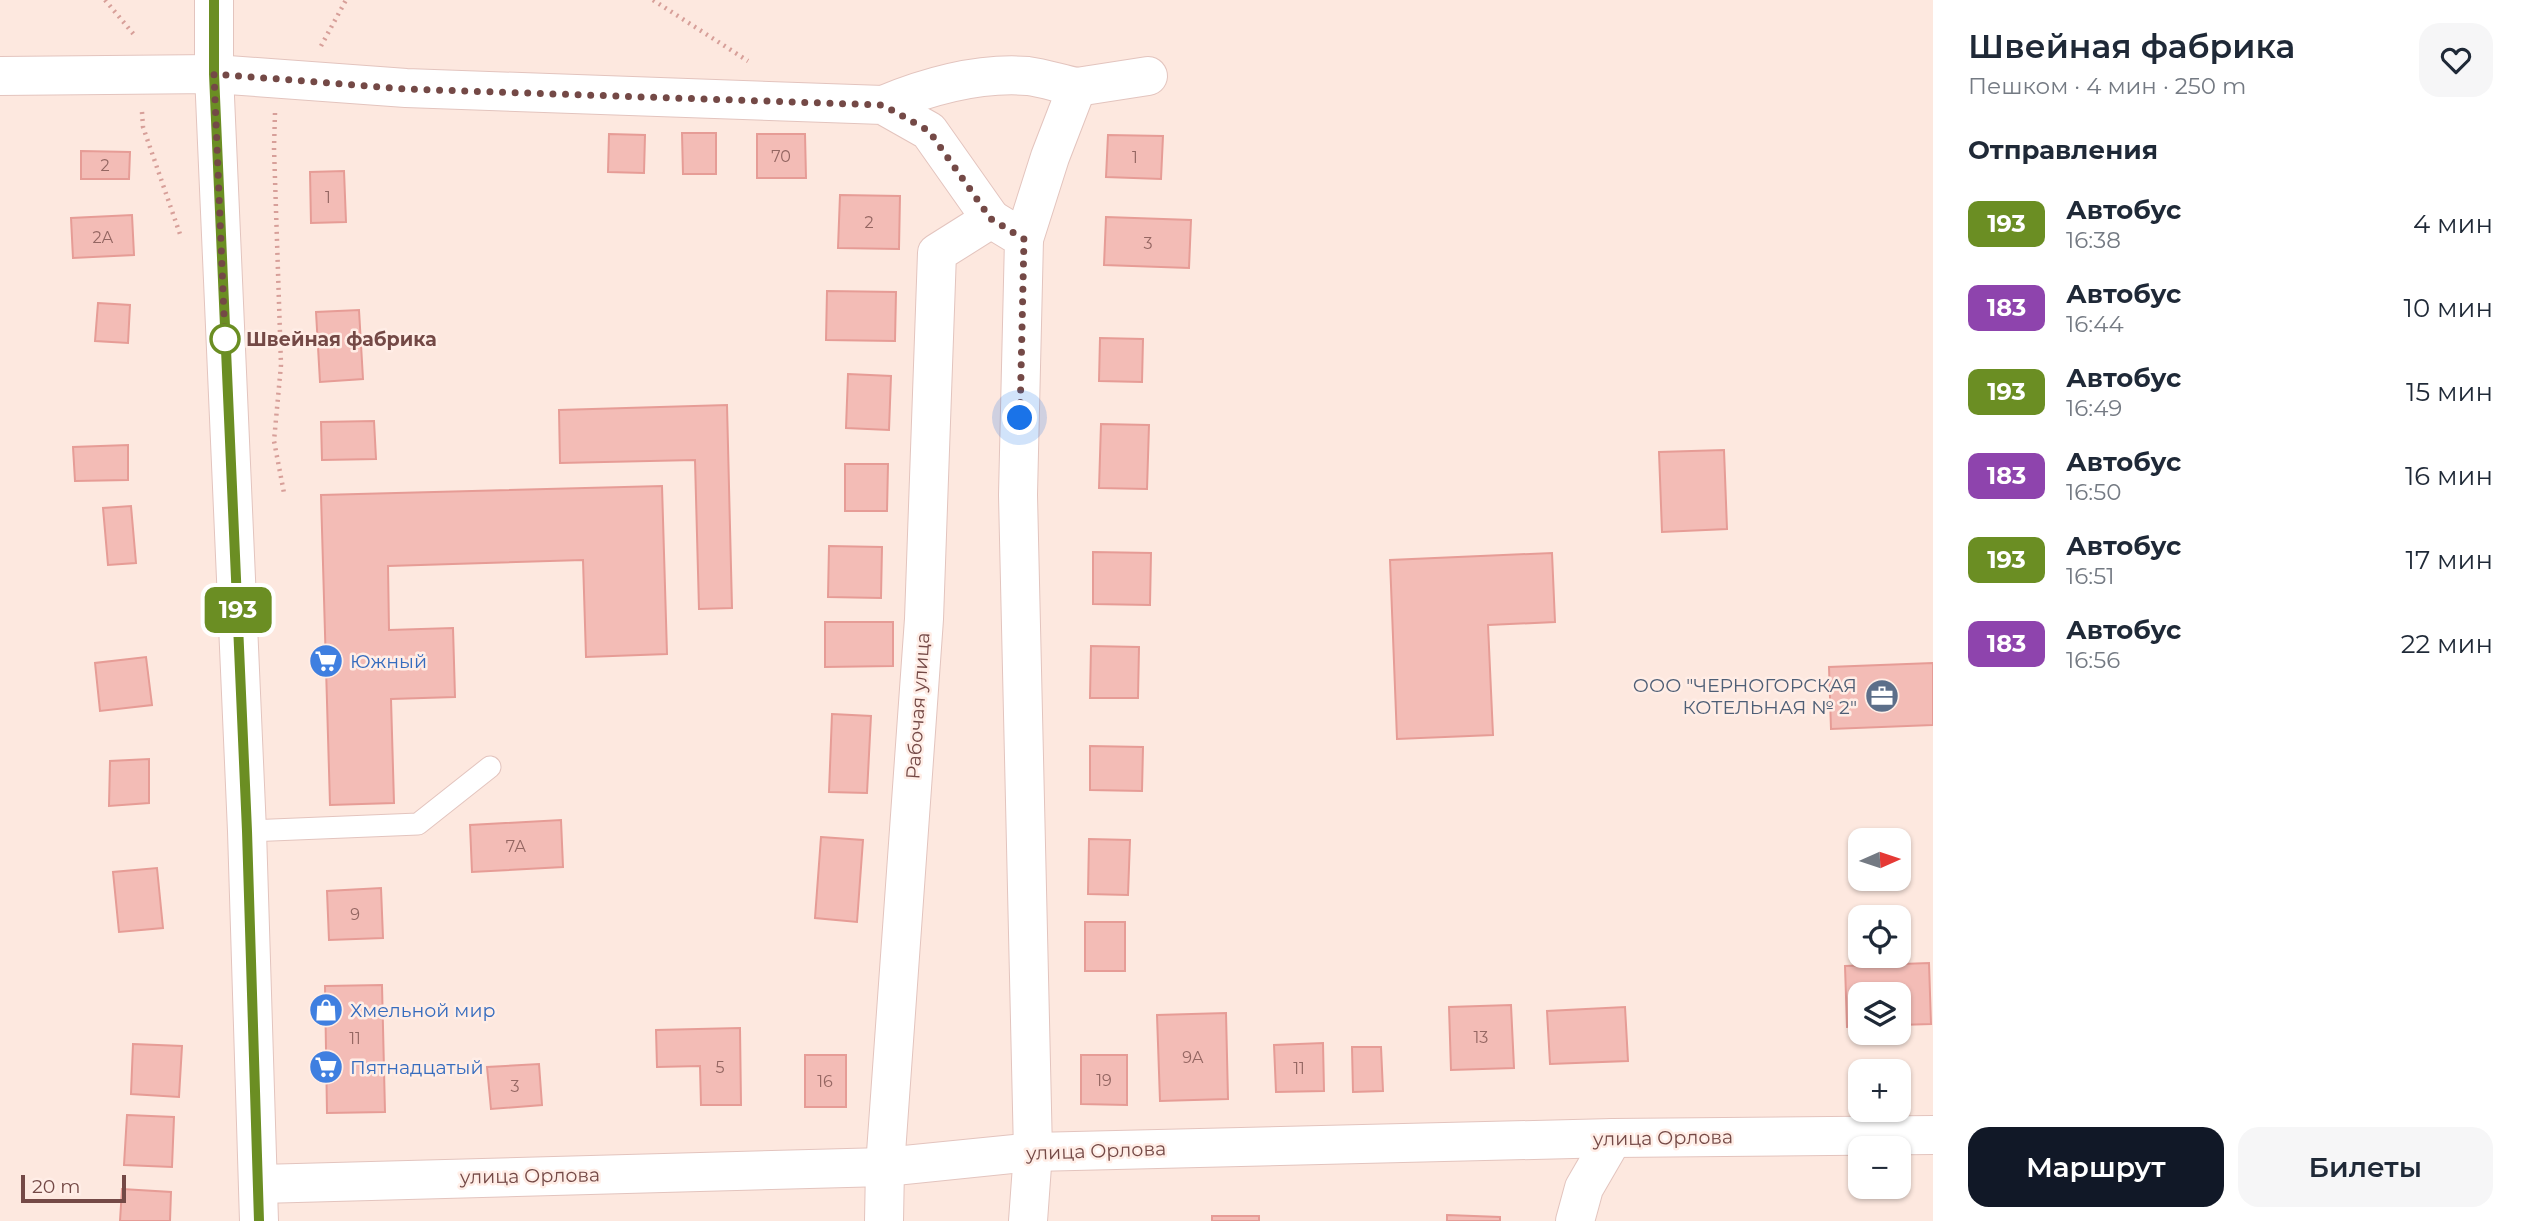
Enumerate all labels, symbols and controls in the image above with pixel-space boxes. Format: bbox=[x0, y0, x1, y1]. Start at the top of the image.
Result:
button: heart bbox=[2419, 23, 2493, 97]
text: Швейная фабрика bbox=[1968, 26, 2295, 66]
text: Пешком · 4 мин · 250 m bbox=[1968, 72, 2246, 100]
text: Отправления bbox=[1968, 134, 2158, 166]
house number: 70 bbox=[771, 147, 791, 166]
house number: 1 bbox=[1132, 148, 1138, 167]
house number: 2 bbox=[100, 156, 110, 175]
house number: 1 bbox=[325, 188, 331, 207]
text: Автобус bbox=[2066, 194, 2181, 226]
text: 4 мин bbox=[2413, 208, 2493, 240]
text: 193 bbox=[1987, 209, 2026, 238]
house number: 2 bbox=[864, 213, 874, 232]
text: 16:38 bbox=[2066, 226, 2121, 254]
house number: 2А bbox=[93, 228, 114, 247]
house number: 3 bbox=[1143, 234, 1153, 253]
text: Автобус bbox=[2066, 278, 2181, 310]
text: 10 мин bbox=[2404, 292, 2493, 324]
text: 183 bbox=[1987, 293, 2026, 322]
text: 16:44 bbox=[2066, 310, 2124, 338]
marker: Швейная фабрика bbox=[210, 324, 240, 354]
place label: Швейная фабрика bbox=[246, 328, 437, 351]
text: Автобус bbox=[2066, 362, 2181, 394]
text: 15 мин bbox=[2406, 376, 2493, 408]
text: 193 bbox=[1987, 377, 2026, 406]
text: 16:49 bbox=[2066, 394, 2122, 422]
your location bbox=[1002, 400, 1037, 435]
text: Автобус bbox=[2066, 446, 2181, 478]
text: 16 мин bbox=[2405, 460, 2493, 492]
text: 183 bbox=[1987, 461, 2026, 490]
text: 16:50 bbox=[2066, 478, 2121, 506]
text: Автобус bbox=[2066, 530, 2181, 562]
text: 17 мин bbox=[2406, 544, 2493, 576]
text: 193 bbox=[1987, 545, 2026, 574]
text: 16:51 bbox=[2066, 562, 2115, 590]
line badge: 193 bbox=[198, 587, 278, 633]
text: 193 bbox=[219, 595, 257, 624]
text: Автобус bbox=[2066, 614, 2181, 646]
text: 22 мин bbox=[2401, 628, 2493, 660]
text: 183 bbox=[1987, 629, 2026, 658]
street label: Рабочая улица bbox=[901, 632, 935, 780]
supermarket icon: Южный bbox=[307, 642, 345, 680]
text: 16:56 bbox=[2066, 646, 2120, 674]
place label: Южный bbox=[350, 650, 427, 673]
place label: ООО "ЧЕРНОГОРСКАЯ КОТЕЛЬНАЯ № 2" bbox=[1633, 674, 1857, 719]
office icon: ООО "ЧЕРНОГОРСКАЯ КОТЕЛЬНАЯ № 2" bbox=[1863, 677, 1901, 715]
north arrow bbox=[1848, 828, 1911, 891]
map controls bbox=[1848, 828, 1911, 1199]
house number: 7А bbox=[506, 837, 526, 856]
house number: 9 bbox=[350, 905, 360, 924]
button: locate bbox=[1848, 905, 1911, 968]
button: layers bbox=[1848, 982, 1911, 1045]
shop icon: Хмельной мир bbox=[307, 991, 345, 1029]
place label: Хмельной мир bbox=[350, 999, 495, 1022]
house number: 13 bbox=[1474, 1028, 1488, 1047]
house number: 11 bbox=[349, 1029, 361, 1048]
supermarket icon: Пятнадцатый bbox=[307, 1048, 345, 1086]
house number: 9А bbox=[1182, 1048, 1204, 1067]
place label: Пятнадцатый bbox=[350, 1056, 484, 1079]
house number: 5 bbox=[715, 1058, 725, 1077]
house number: 11 bbox=[1293, 1059, 1305, 1078]
button: + bbox=[1848, 1059, 1911, 1122]
house number: 19 bbox=[1096, 1071, 1112, 1090]
house number: 16 bbox=[817, 1072, 833, 1091]
house number: 3 bbox=[510, 1077, 520, 1096]
street label: улица Орлова bbox=[1592, 1125, 1733, 1151]
button: Маршрут bbox=[1968, 1127, 2224, 1207]
button: Билеты bbox=[2238, 1127, 2493, 1207]
button: − bbox=[1848, 1136, 1911, 1199]
street label: улица Орлова bbox=[1025, 1137, 1166, 1165]
street label: улица Орлова bbox=[459, 1163, 600, 1189]
scale bar bbox=[21, 1172, 126, 1204]
text: 20 m bbox=[32, 1175, 80, 1198]

